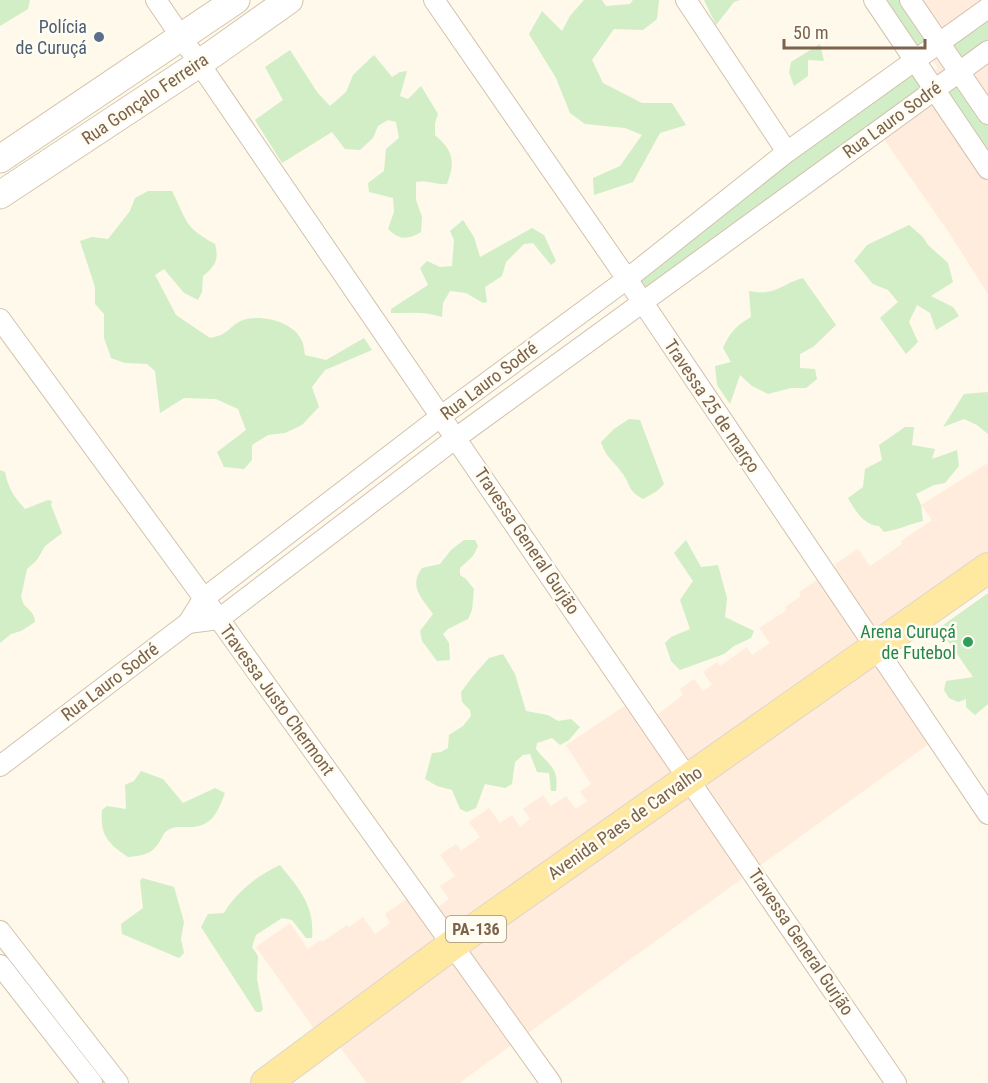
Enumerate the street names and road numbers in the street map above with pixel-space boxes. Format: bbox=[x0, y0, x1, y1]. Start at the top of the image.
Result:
street label: Rua Gonçalo Ferreira bbox=[78, 49, 212, 149]
street label: Rua Lauro Sodré bbox=[838, 77, 945, 162]
street label: Travessa 25 de março bbox=[660, 335, 765, 476]
street label: Rua Lauro Sodré bbox=[436, 337, 542, 424]
street label: Travessa General Gurjão bbox=[471, 463, 584, 618]
street label: Travessa Justo Chermont bbox=[216, 620, 339, 779]
street label: Rua Lauro Sodré bbox=[57, 638, 163, 725]
street label: Avenida Paes de Carvalho bbox=[543, 761, 706, 884]
street label: Travessa General Gurjão bbox=[745, 864, 858, 1019]
road number: PA-136 bbox=[446, 916, 506, 942]

